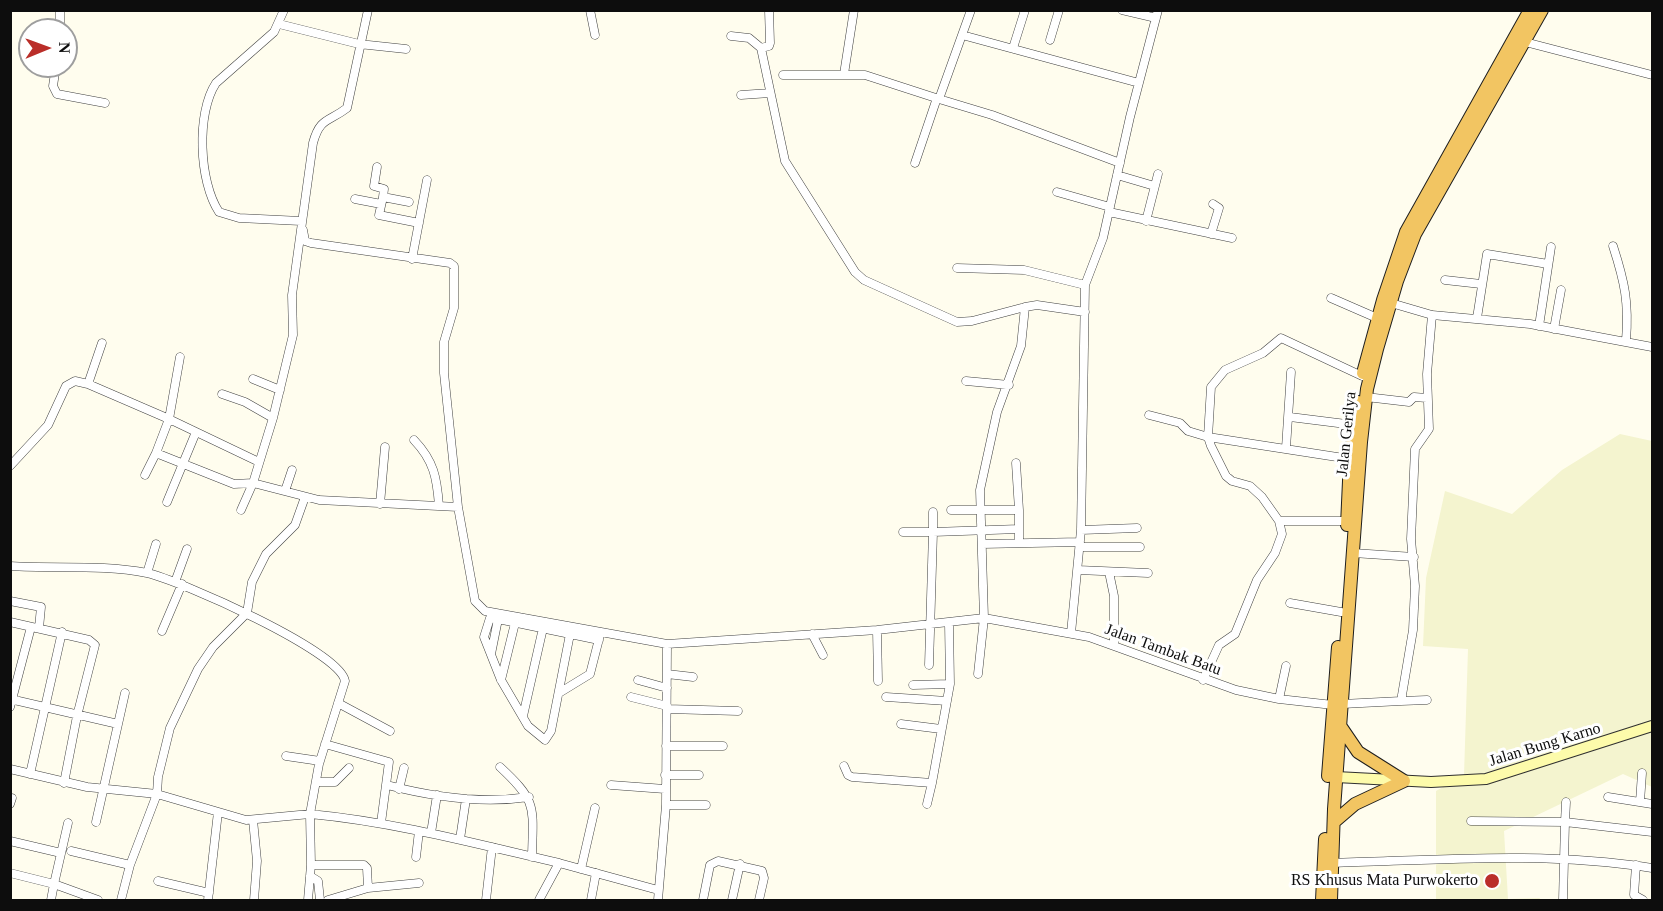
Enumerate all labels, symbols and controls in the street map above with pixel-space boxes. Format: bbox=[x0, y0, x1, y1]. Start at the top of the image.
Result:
north arrow bbox=[18, 18, 78, 78]
text: N bbox=[56, 42, 73, 54]
street label: Jalan Gerilya bbox=[1333, 391, 1361, 477]
street label: Jalan Tambak Batu bbox=[1102, 620, 1224, 680]
street label: Jalan Bung Karno bbox=[1487, 719, 1603, 771]
place label: RS Khusus Mata Purwokerto bbox=[1291, 871, 1478, 891]
marker: RS Khusus Mata Purwokerto bbox=[1483, 872, 1501, 890]

